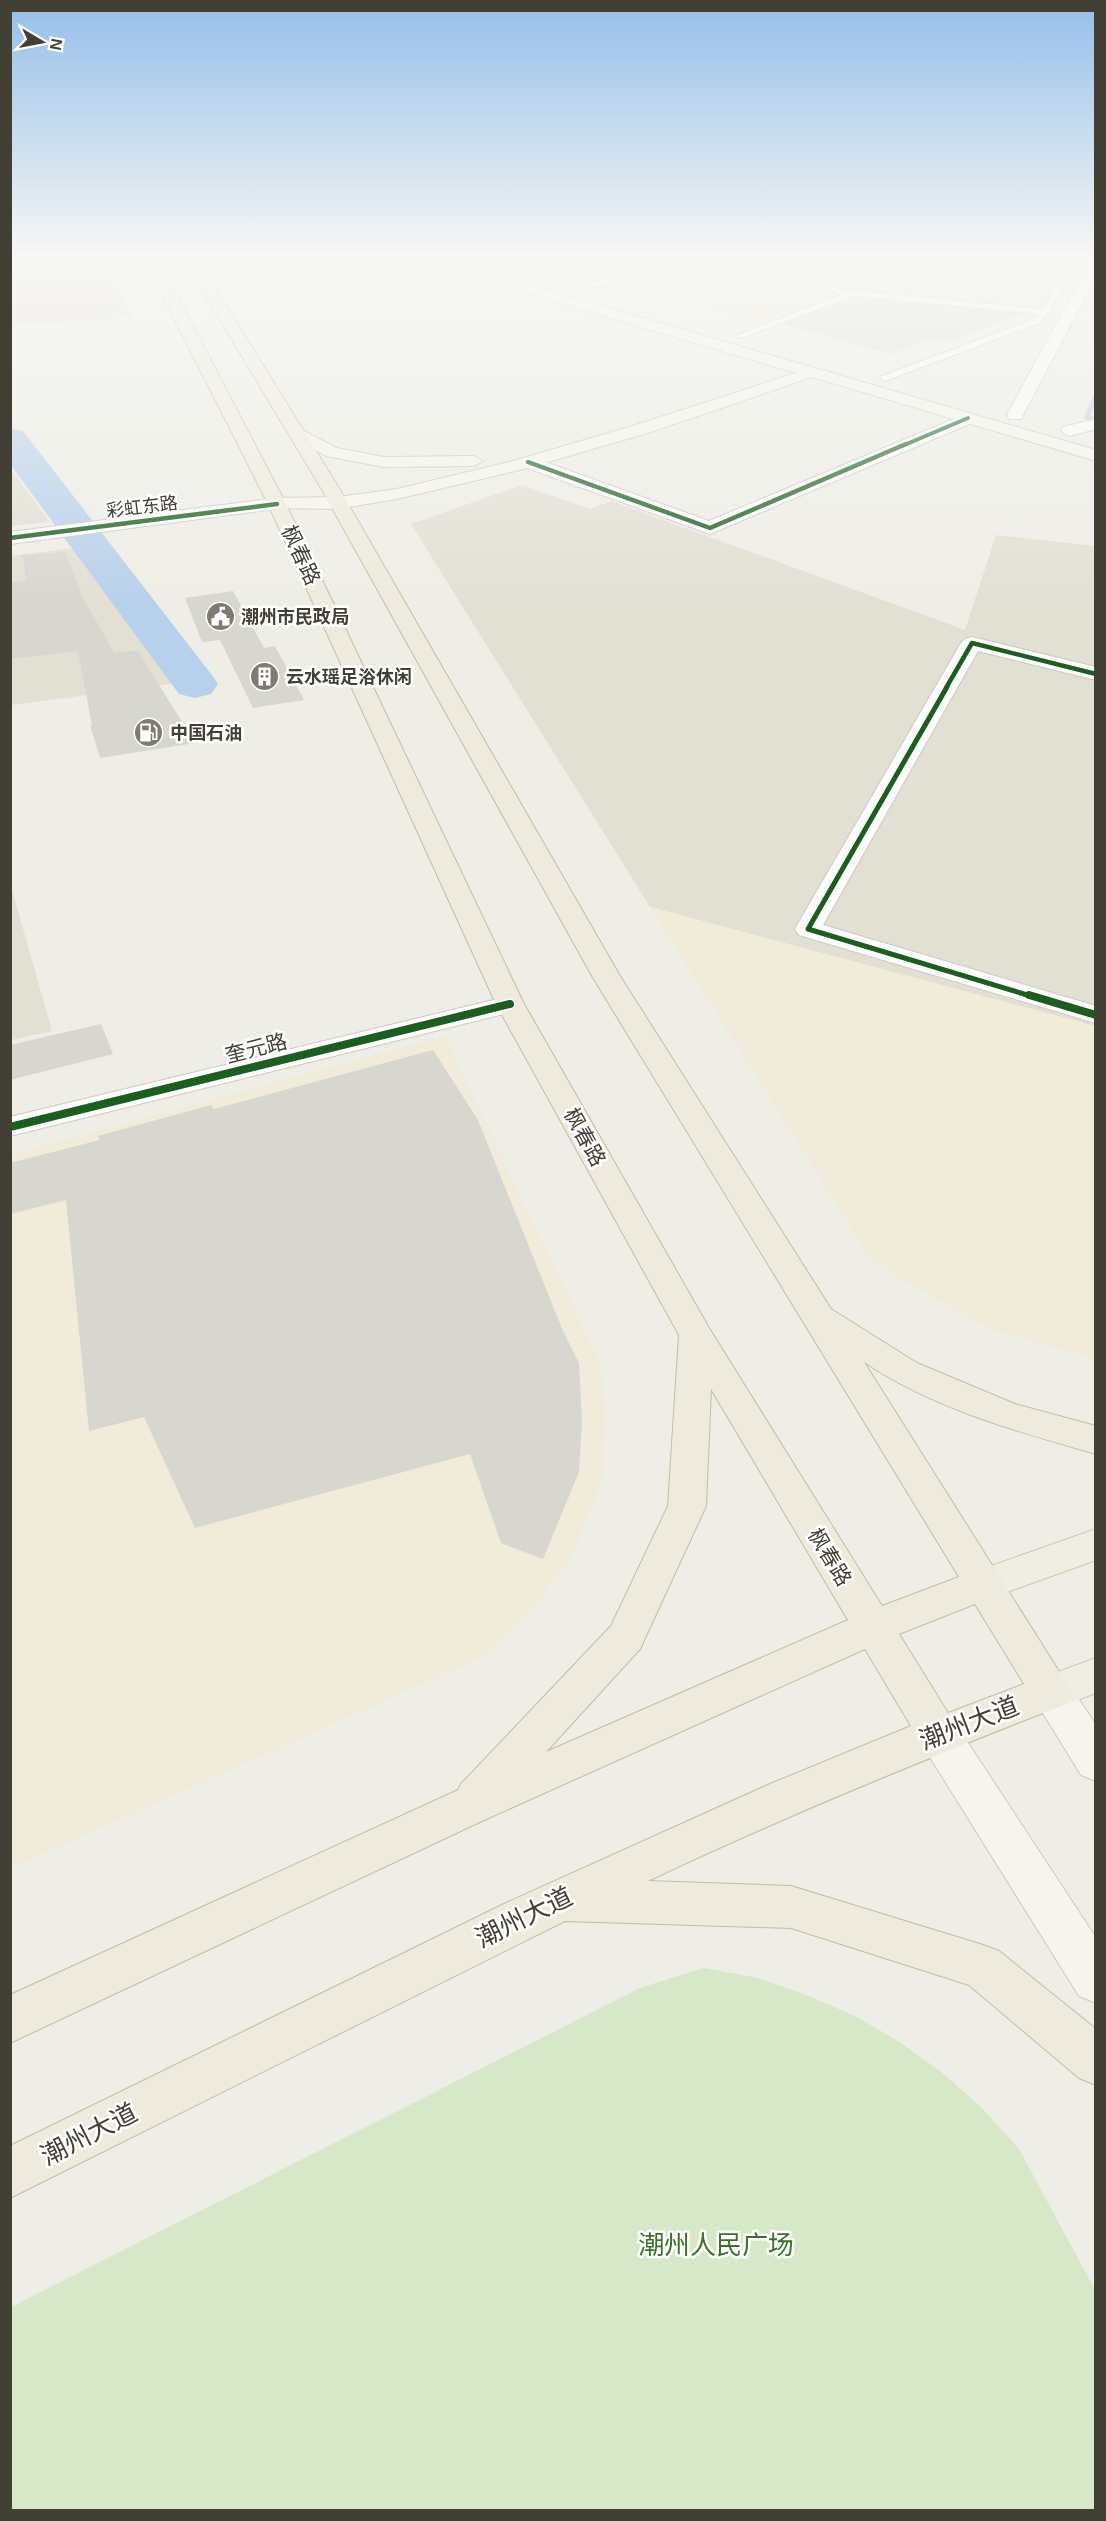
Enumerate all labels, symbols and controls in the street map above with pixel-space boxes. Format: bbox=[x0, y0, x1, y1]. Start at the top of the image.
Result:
north arrow bbox=[12, 12, 72, 72]
text: N bbox=[47, 37, 66, 52]
street label: 彩虹东路 bbox=[105, 493, 179, 521]
street label: 枫春路 bbox=[277, 522, 325, 588]
public building icon: 潮州市民政局 bbox=[204, 601, 236, 633]
place label: 潮州市民政局 bbox=[241, 606, 349, 627]
building icon: 云水瑶足浴休闲 bbox=[249, 661, 281, 693]
place label: 云水瑶足浴休闲 bbox=[286, 667, 412, 687]
fuel station icon: 中国石油 bbox=[133, 717, 165, 749]
place label: 中国石油 bbox=[170, 723, 242, 743]
street label: 奎元路 bbox=[223, 1029, 289, 1067]
street label: 枫春路 bbox=[560, 1104, 610, 1170]
street label: 枫春路 bbox=[804, 1524, 856, 1590]
street label: 潮州大道 bbox=[915, 1690, 1023, 1756]
street label: 潮州大道 bbox=[471, 1881, 577, 1953]
street label: 潮州大道 bbox=[36, 2097, 142, 2171]
park label: 潮州人民广场 bbox=[638, 2230, 794, 2260]

